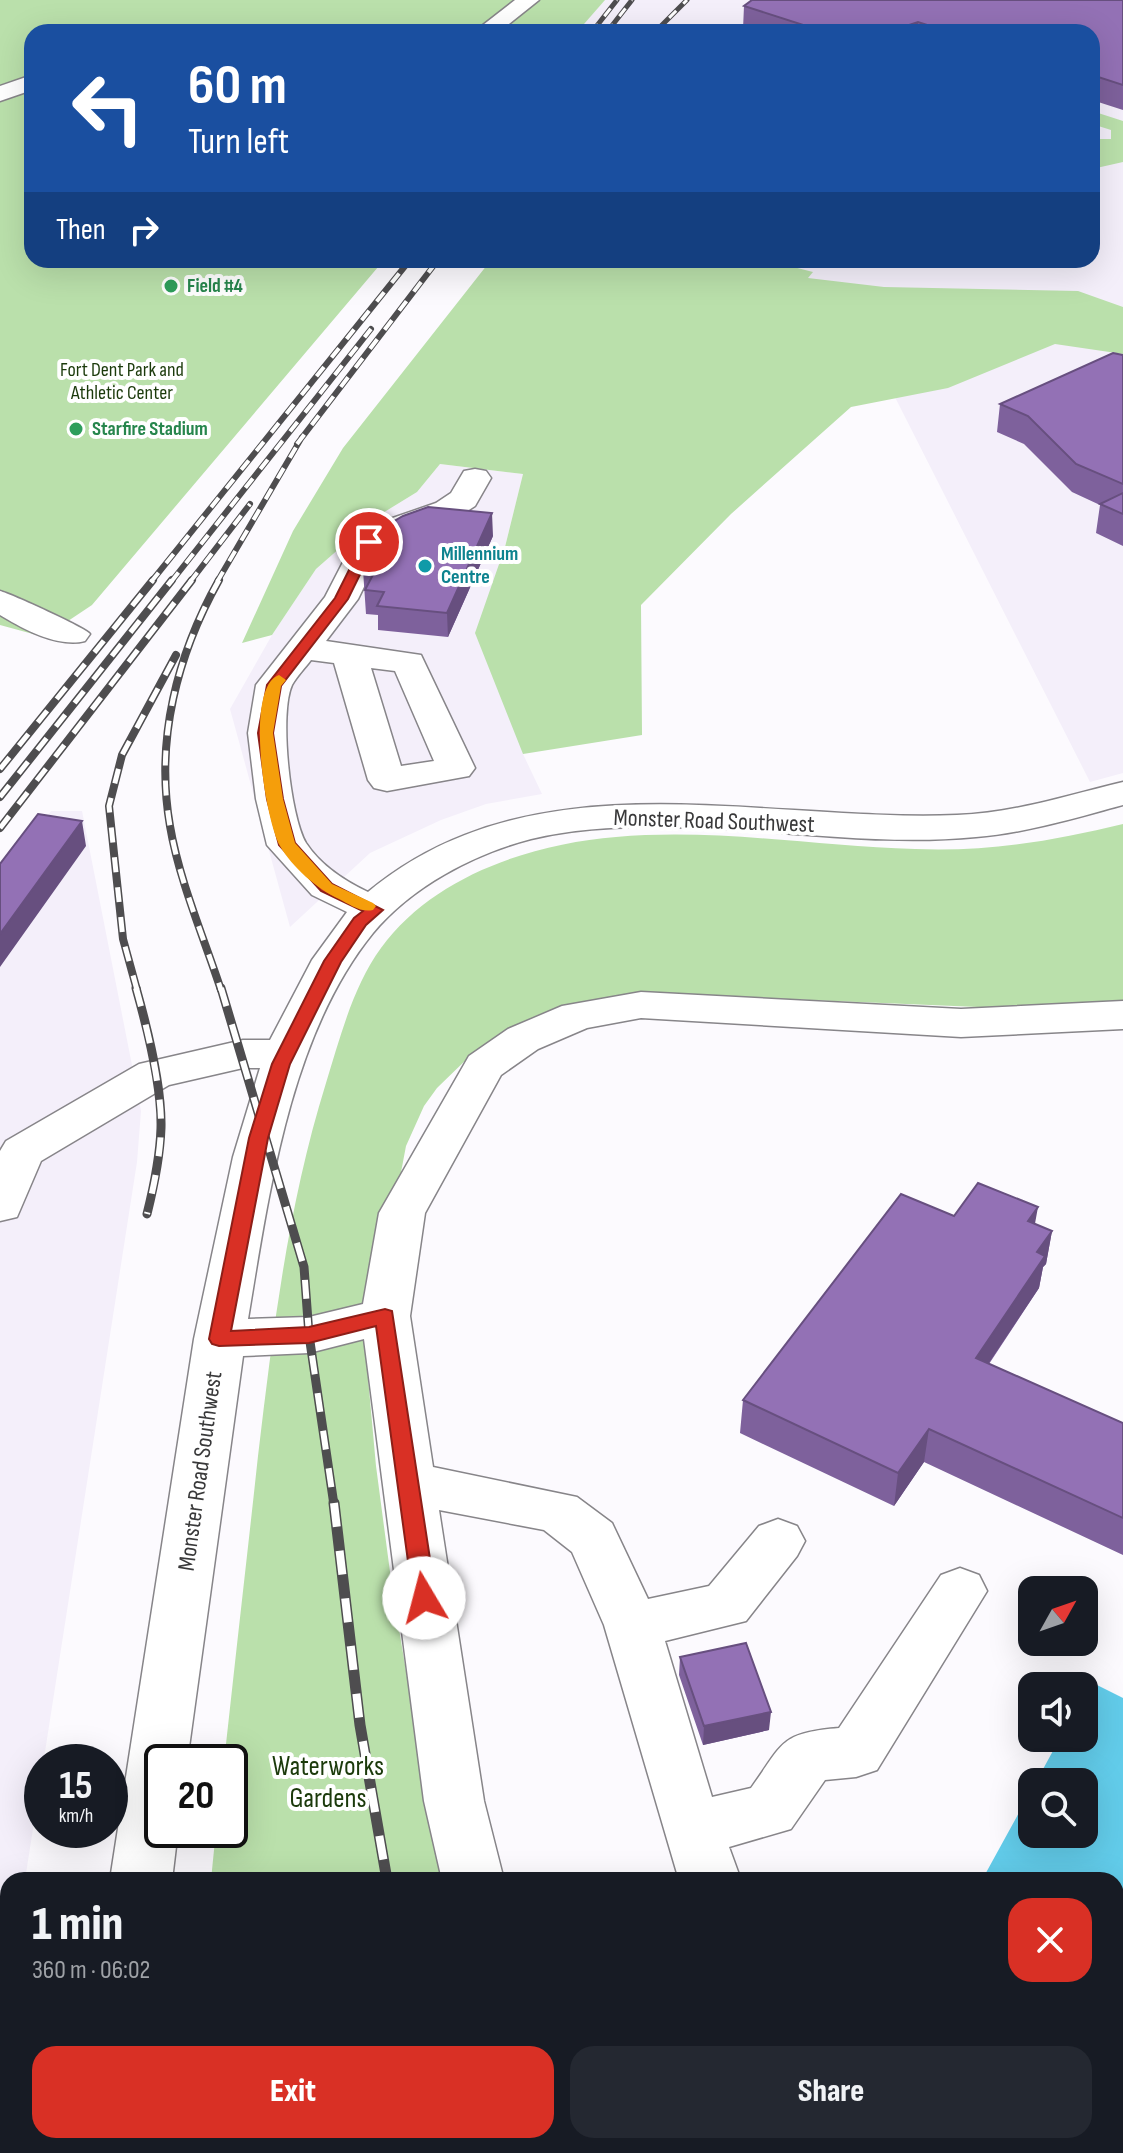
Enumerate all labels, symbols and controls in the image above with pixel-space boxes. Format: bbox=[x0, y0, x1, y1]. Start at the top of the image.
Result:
text: 60 m bbox=[188, 53, 287, 120]
icon: left bbox=[56, 56, 160, 160]
text: Turn left bbox=[188, 121, 289, 164]
icon: right bbox=[122, 208, 166, 252]
text: Then bbox=[56, 212, 106, 248]
place label: Field #4 bbox=[187, 274, 243, 298]
marker: Field #4 bbox=[162, 277, 180, 295]
park label: Fort Dent Park and Athletic Center bbox=[60, 358, 184, 405]
place label: Starfire Stadium bbox=[92, 417, 208, 441]
marker: Starfire Stadium bbox=[67, 420, 85, 438]
pin bbox=[335, 508, 403, 576]
icon: arrive bbox=[347, 520, 391, 564]
place label: Millennium Centre bbox=[441, 542, 518, 589]
marker: Millennium Centre bbox=[416, 557, 434, 575]
street label: Monster Road Southwest bbox=[613, 803, 815, 839]
street label: Monster Road Southwest bbox=[172, 1369, 228, 1573]
position arrow bbox=[382, 1556, 466, 1640]
north arrow bbox=[1018, 1576, 1098, 1656]
map controls bbox=[1018, 1576, 1098, 1848]
button: sound bbox=[1018, 1672, 1098, 1752]
speed limit sign: 20 bbox=[144, 1744, 248, 1848]
park label: Waterworks Gardens bbox=[272, 1750, 384, 1815]
text: 15 bbox=[59, 1762, 93, 1810]
button: search bbox=[1018, 1768, 1098, 1848]
text: km/h bbox=[59, 1804, 93, 1828]
text: 1 min bbox=[32, 1896, 123, 1953]
button: close bbox=[1008, 1898, 1092, 1982]
text: 360 m · 06:02 bbox=[32, 1955, 150, 1986]
button: Exit bbox=[32, 2046, 554, 2138]
button: Share bbox=[570, 2046, 1092, 2138]

